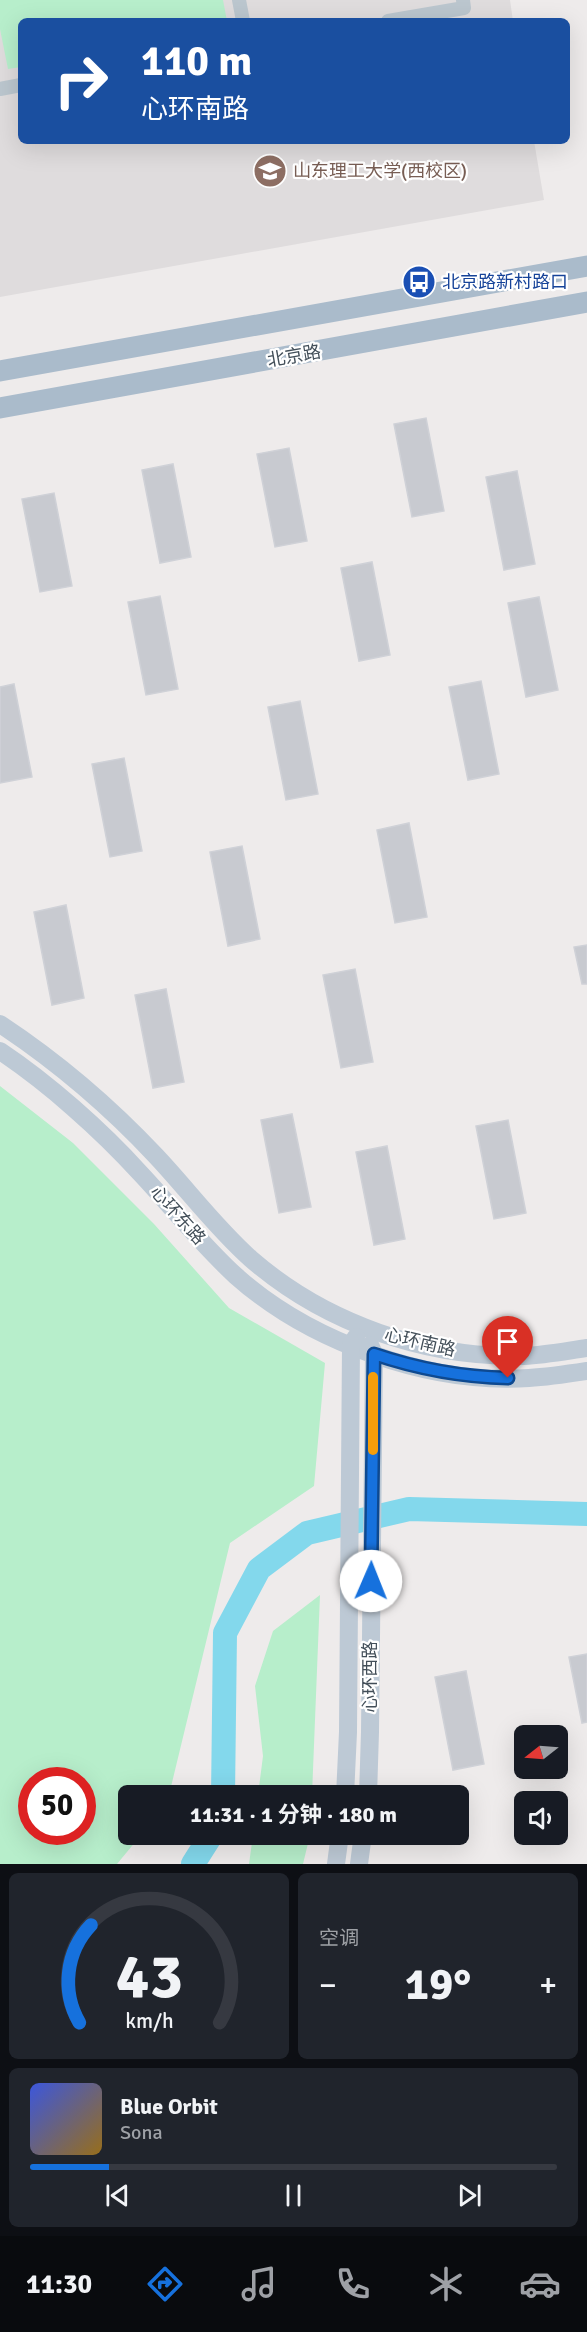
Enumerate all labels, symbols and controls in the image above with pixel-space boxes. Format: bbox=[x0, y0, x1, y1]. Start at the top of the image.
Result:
text: 110 m bbox=[141, 36, 252, 87]
icon: right bbox=[42, 42, 120, 120]
text: 心环南路 bbox=[141, 93, 249, 126]
school or university icon: 山东理工大学(西校区) bbox=[252, 153, 288, 189]
place label: 山东理工大学(西校区) bbox=[293, 160, 467, 182]
bus stop icon: 北京路新村路口 bbox=[401, 264, 437, 300]
place label: 北京路新村路口 bbox=[442, 271, 568, 293]
street label: 北京路 bbox=[266, 340, 322, 372]
street label: 心环东路 bbox=[146, 1181, 210, 1249]
pin bbox=[482, 1316, 533, 1378]
street label: 心环南路 bbox=[382, 1323, 458, 1361]
icon: arrive bbox=[491, 1325, 524, 1358]
position arrow bbox=[339, 1549, 403, 1613]
street label: 心环西路 bbox=[359, 1641, 381, 1713]
north arrow bbox=[514, 1725, 568, 1779]
map controls bbox=[514, 1725, 568, 1845]
speed limit sign: 50 bbox=[18, 1767, 96, 1845]
button: sound bbox=[514, 1791, 568, 1845]
text: 11:31 · 1 分钟 · 180 m bbox=[190, 1801, 397, 1828]
text: 空调 bbox=[319, 1926, 359, 1951]
text: 43 bbox=[115, 1938, 183, 2015]
text: 19° bbox=[405, 1957, 471, 2012]
text: − bbox=[319, 1965, 337, 2006]
text: + bbox=[539, 1965, 557, 2006]
text: km/h bbox=[125, 2008, 173, 2034]
text: Blue Orbit bbox=[120, 2093, 218, 2120]
text: Sona bbox=[120, 2120, 163, 2145]
icon: previous bbox=[101, 2179, 134, 2212]
icon: pause bbox=[277, 2179, 310, 2212]
icon: next bbox=[453, 2179, 486, 2212]
icon: directions bbox=[144, 2263, 186, 2305]
icon: music bbox=[238, 2263, 280, 2305]
icon: phone bbox=[332, 2263, 374, 2305]
icon: climate bbox=[425, 2263, 467, 2305]
icon: car bbox=[519, 2263, 561, 2305]
text: 11:30 bbox=[26, 2268, 92, 2301]

